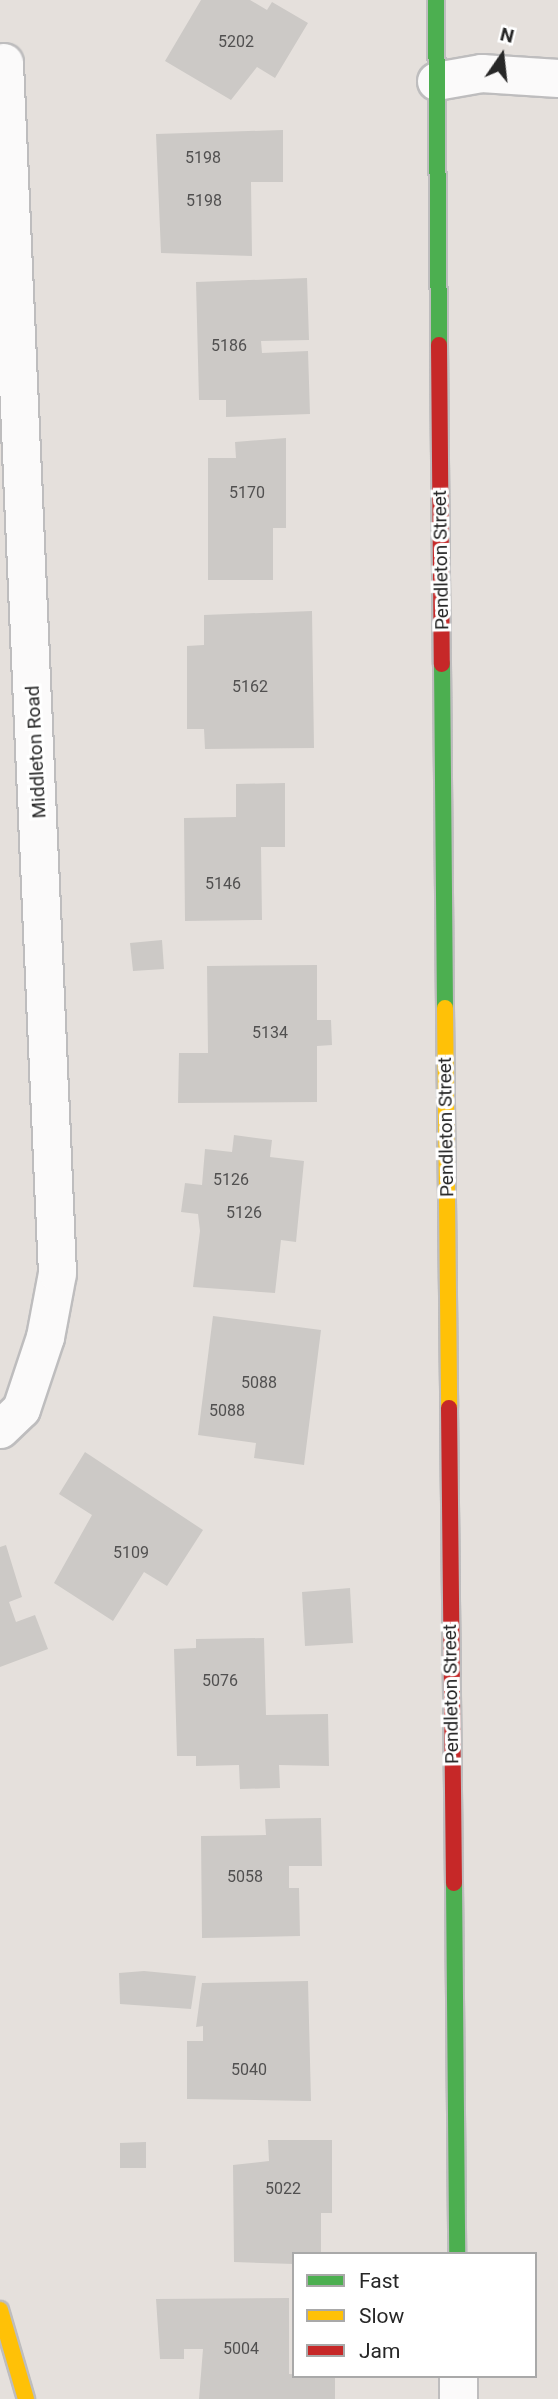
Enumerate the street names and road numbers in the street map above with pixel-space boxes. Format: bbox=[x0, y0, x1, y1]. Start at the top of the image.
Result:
street label: Pendleton Street bbox=[428, 490, 454, 630]
street label: Middleton Road bbox=[21, 685, 51, 819]
street label: Pendleton Street bbox=[433, 1057, 459, 1197]
street label: Pendleton Street bbox=[438, 1624, 464, 1764]

